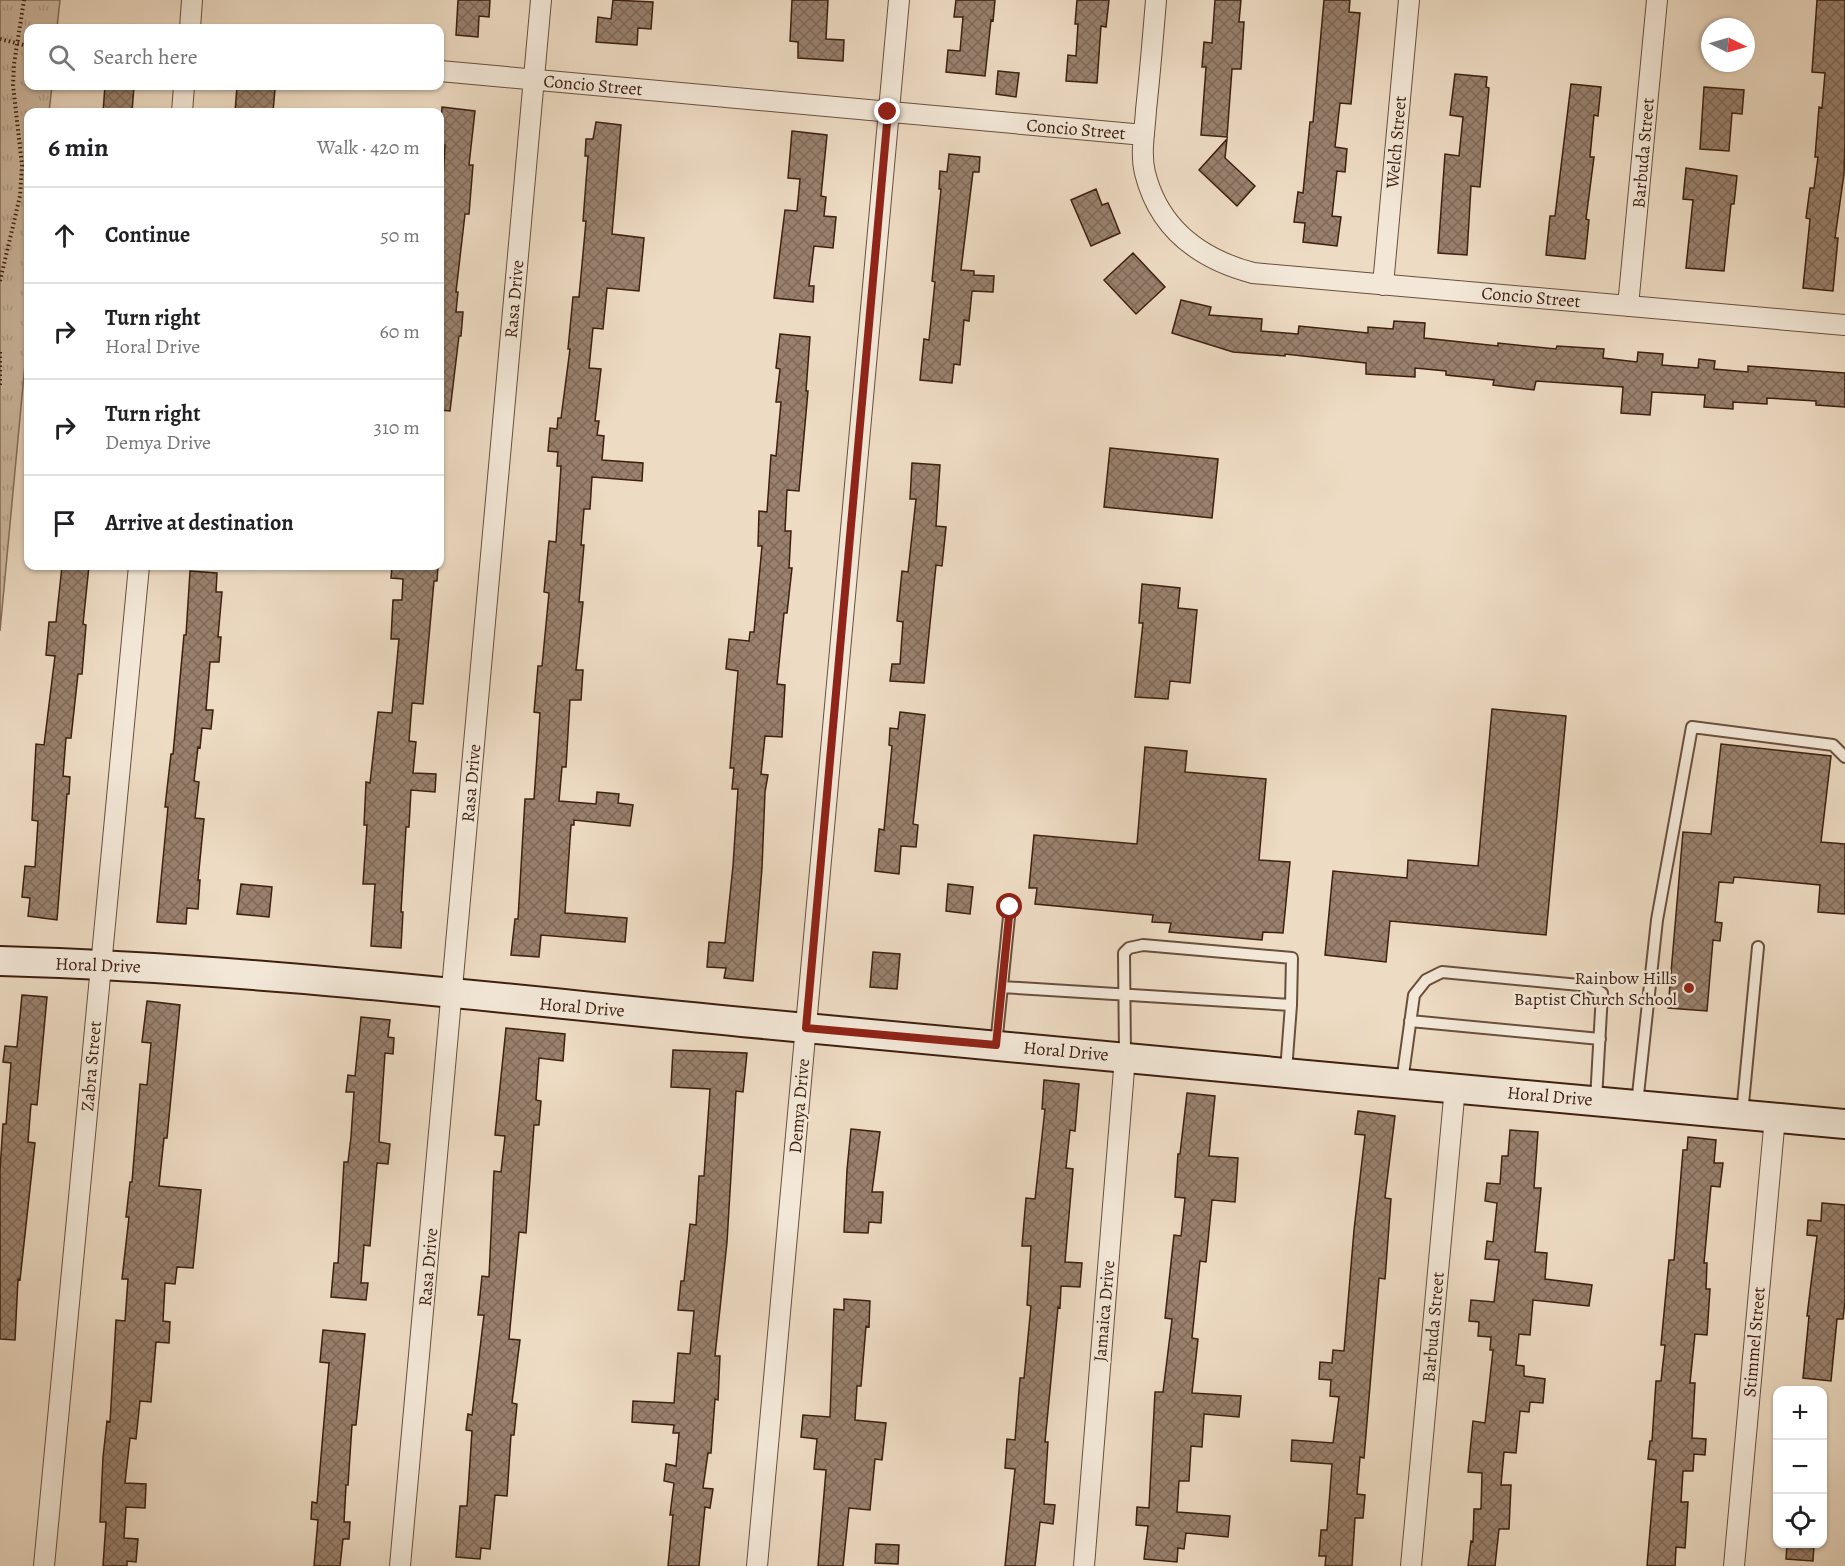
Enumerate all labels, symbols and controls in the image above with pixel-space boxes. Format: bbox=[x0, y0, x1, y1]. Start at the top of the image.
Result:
north arrow bbox=[1701, 18, 1755, 72]
search box bbox=[24, 24, 444, 90]
icon: search bbox=[45, 41, 78, 74]
text: Search here bbox=[93, 42, 198, 72]
street label: Concio Street bbox=[543, 69, 644, 101]
street label: Welch Street bbox=[1380, 95, 1412, 190]
street label: Barbuda Street bbox=[1626, 97, 1660, 209]
route end bbox=[874, 98, 900, 124]
street label: Concio Street bbox=[1026, 113, 1127, 145]
text: 6 min bbox=[48, 130, 109, 165]
text: Walk · 420 m bbox=[317, 134, 420, 161]
icon: ahead bbox=[48, 219, 81, 252]
text: Continue bbox=[105, 220, 190, 250]
text: 50 m bbox=[380, 222, 420, 249]
street label: Rasa Drive bbox=[499, 259, 529, 339]
street label: Concio Street bbox=[1481, 281, 1582, 313]
text: Turn right bbox=[105, 303, 201, 333]
icon: right bbox=[48, 315, 81, 348]
text: 60 m bbox=[380, 318, 420, 345]
text: Horal Drive bbox=[105, 333, 200, 360]
text: Turn right bbox=[105, 399, 201, 429]
icon: right bbox=[48, 411, 81, 444]
text: 310 m bbox=[374, 414, 420, 441]
text: Demya Drive bbox=[105, 429, 211, 456]
icon: arrive bbox=[48, 507, 81, 540]
text: Arrive at destination bbox=[105, 508, 294, 538]
street label: Rasa Drive bbox=[456, 743, 486, 823]
route start bbox=[996, 893, 1022, 919]
street label: Horal Drive bbox=[55, 952, 141, 978]
place label: Rainbow Hills Baptist Church School bbox=[1514, 966, 1678, 1011]
marker: Rainbow Hills Baptist Church School bbox=[1682, 981, 1696, 995]
street label: Horal Drive bbox=[538, 991, 626, 1023]
street label: Zabra Street bbox=[75, 1020, 107, 1112]
street label: Horal Drive bbox=[1022, 1035, 1110, 1067]
street label: Demya Drive bbox=[783, 1057, 815, 1155]
street label: Horal Drive bbox=[1506, 1080, 1594, 1112]
street label: Rasa Drive bbox=[413, 1227, 443, 1307]
street label: Jamaica Drive bbox=[1088, 1259, 1120, 1363]
street label: Barbuda Street bbox=[1416, 1271, 1450, 1383]
street label: Stimmel Street bbox=[1737, 1286, 1771, 1398]
map controls bbox=[1773, 1386, 1827, 1548]
button: + bbox=[1773, 1386, 1827, 1440]
button: − bbox=[1773, 1440, 1827, 1494]
button: locate bbox=[1773, 1494, 1827, 1548]

